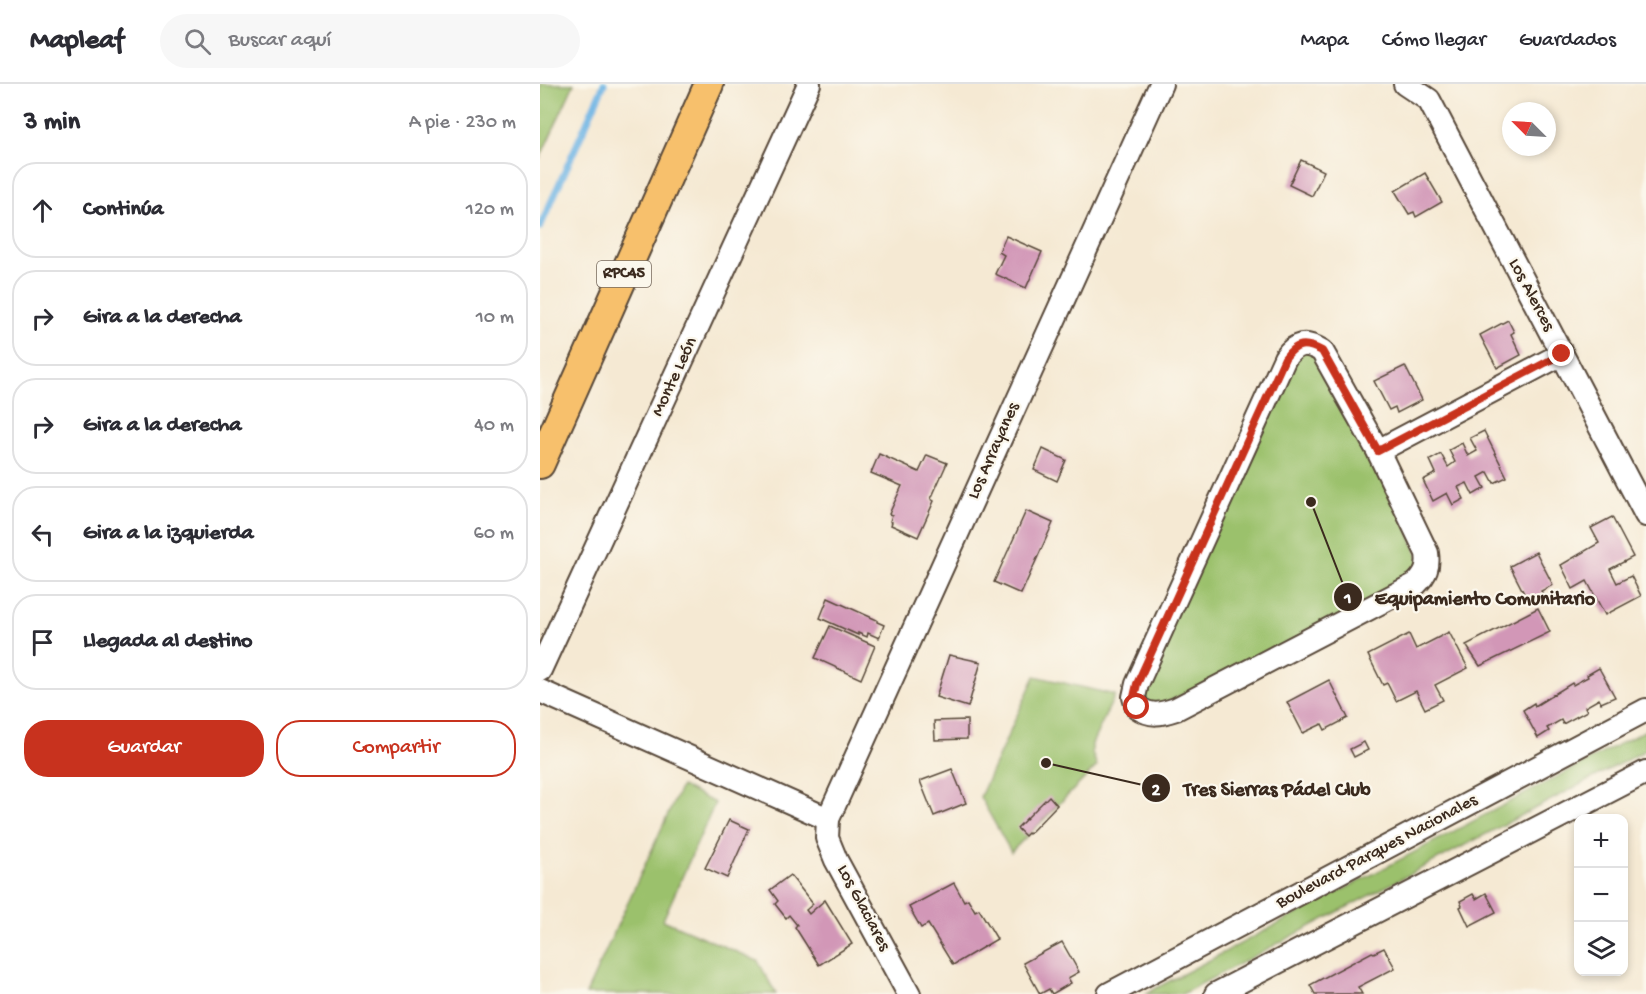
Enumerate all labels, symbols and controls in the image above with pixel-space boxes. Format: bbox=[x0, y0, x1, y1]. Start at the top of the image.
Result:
search box bbox=[160, 14, 580, 68]
text: Mapleaf bbox=[30, 25, 124, 58]
icon: search bbox=[181, 25, 214, 58]
text: Buscar aquí bbox=[229, 28, 331, 54]
text: Mapa bbox=[1300, 29, 1349, 54]
text: Cómo llegar bbox=[1382, 29, 1486, 54]
text: Guardados bbox=[1519, 29, 1616, 54]
north arrow bbox=[1502, 102, 1556, 156]
text: 3 min bbox=[24, 108, 80, 139]
text: A pie · 230 m bbox=[409, 112, 516, 135]
icon: ahead bbox=[26, 194, 59, 227]
text: Continúa bbox=[83, 197, 164, 223]
text: 120 m bbox=[466, 199, 514, 222]
street label: Los Alerces bbox=[1503, 255, 1559, 336]
road number: RPC45 bbox=[597, 261, 651, 287]
icon: right bbox=[26, 302, 59, 335]
text: Gira a la derecha bbox=[83, 305, 241, 331]
text: 10 m bbox=[476, 307, 514, 330]
street label: Monte León bbox=[648, 334, 703, 420]
route end bbox=[1548, 340, 1574, 366]
street label: Los Arrayanes bbox=[963, 398, 1025, 503]
icon: right bbox=[26, 410, 59, 443]
text: Gira a la derecha bbox=[83, 413, 241, 439]
text: 40 m bbox=[474, 415, 514, 438]
icon: left bbox=[26, 518, 59, 551]
text: Gira a la izquierda bbox=[83, 521, 254, 547]
text: 60 m bbox=[474, 523, 514, 546]
callout: Equipamiento Comunitario bbox=[1333, 578, 1607, 616]
text: 1 bbox=[1343, 589, 1352, 610]
text: Equipamiento Comunitario bbox=[1375, 589, 1596, 612]
icon: arrive bbox=[26, 626, 59, 659]
text: Llegada al destino bbox=[83, 629, 253, 655]
route start bbox=[1123, 693, 1149, 719]
button: Guardar bbox=[24, 720, 264, 777]
button: Compartir bbox=[276, 720, 516, 777]
callout: Tres Sierras Pádel Club bbox=[1141, 769, 1382, 807]
text: Tres Sierras Pádel Club bbox=[1181, 780, 1371, 803]
text: 2 bbox=[1152, 781, 1161, 802]
street label: Boulevard Parques Nacionales bbox=[1272, 789, 1482, 914]
map controls bbox=[1574, 814, 1628, 976]
button: + bbox=[1574, 814, 1628, 868]
street label: Los Glaciares bbox=[832, 861, 895, 956]
button: − bbox=[1574, 868, 1628, 922]
button: layers bbox=[1574, 922, 1628, 976]

